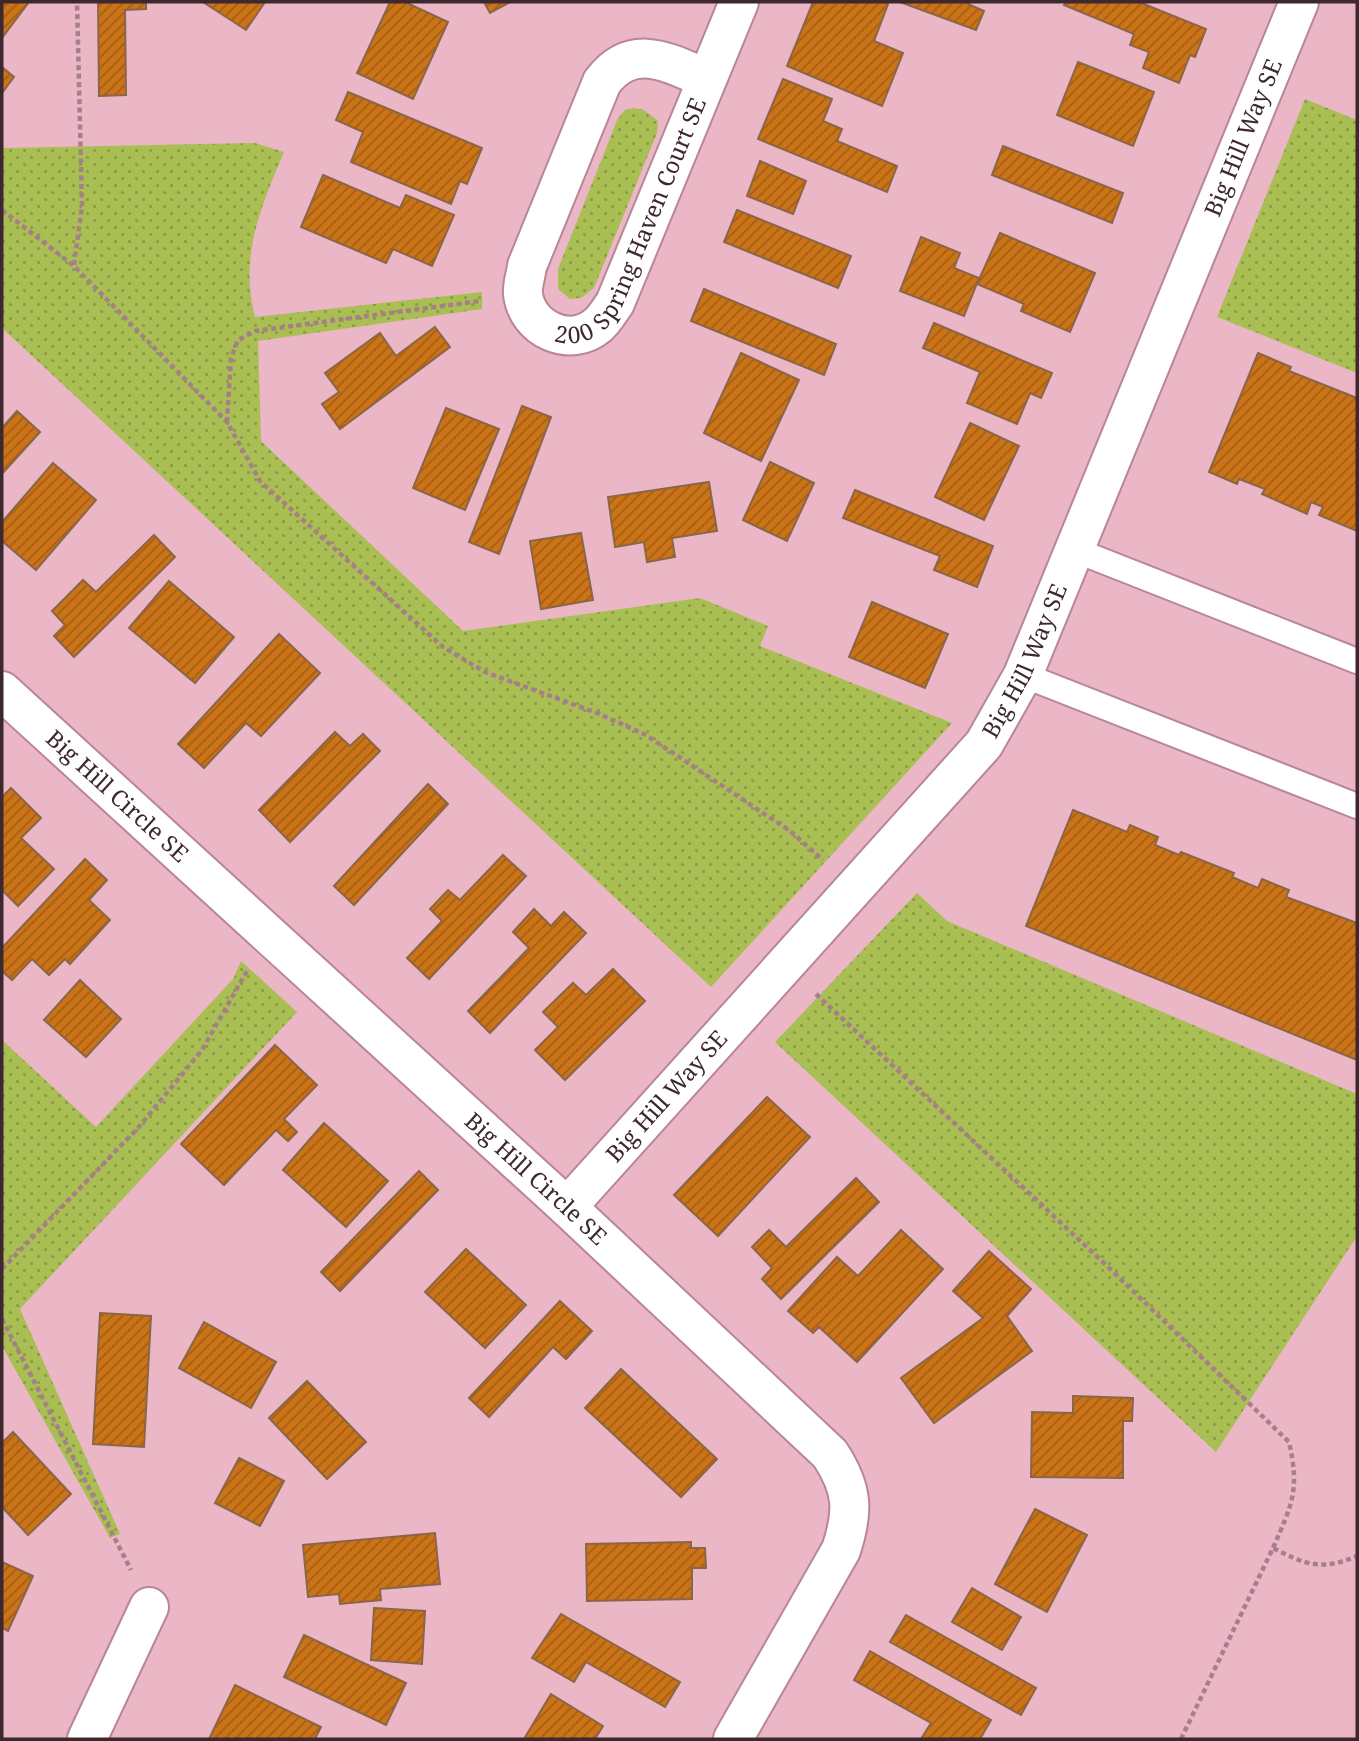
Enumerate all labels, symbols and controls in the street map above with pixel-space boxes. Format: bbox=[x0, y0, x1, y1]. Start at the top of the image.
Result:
street label: Big Hill Way SE bbox=[1196, 54, 1289, 221]
street label: 200 Spring Haven Court SE bbox=[552, 93, 713, 351]
street label: Big Hill Way SE bbox=[974, 578, 1074, 743]
street label: Big Hill Circle SE bbox=[40, 722, 196, 869]
street label: Big Hill Way SE bbox=[598, 1023, 734, 1169]
street label: Big Hill Circle SE bbox=[458, 1104, 614, 1252]

